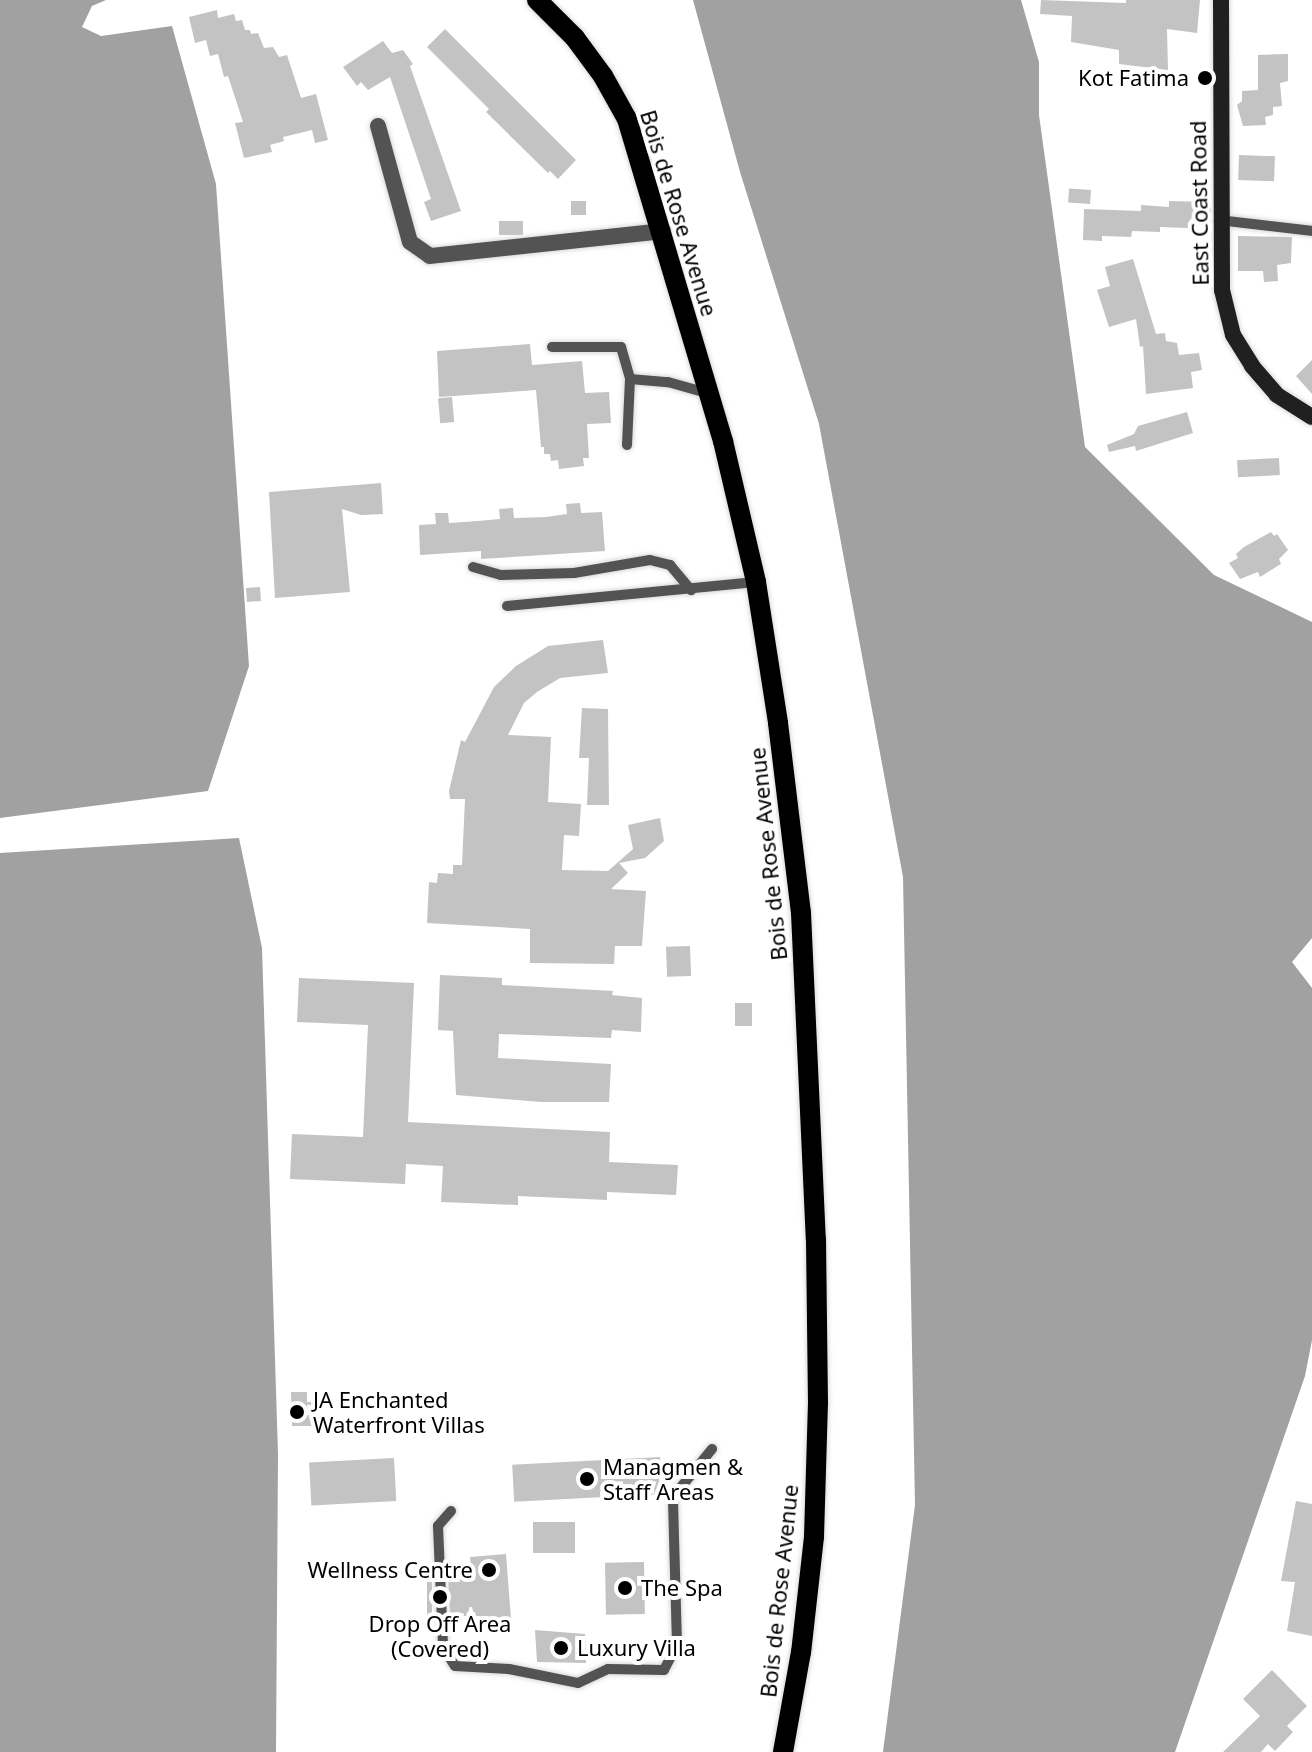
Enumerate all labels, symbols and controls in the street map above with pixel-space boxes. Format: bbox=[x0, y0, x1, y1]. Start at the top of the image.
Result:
place label: Kot Fatima bbox=[1078, 65, 1189, 91]
marker: Kot Fatima bbox=[1196, 69, 1214, 87]
street label: Bois de Rose Avenue bbox=[635, 107, 723, 319]
street label: East Coast Road bbox=[1184, 120, 1214, 286]
street label: Bois de Rose Avenue bbox=[744, 746, 792, 962]
place label: JA Enchanted Waterfront Villas bbox=[313, 1386, 485, 1438]
marker: JA Enchanted Waterfront Villas bbox=[288, 1403, 306, 1421]
place label: Managmen & Staff Areas bbox=[603, 1453, 743, 1504]
marker: Managmen & Staff Areas bbox=[578, 1470, 596, 1488]
street label: Bois de Rose Avenue bbox=[755, 1483, 803, 1699]
place label: Wellness Centre bbox=[308, 1557, 473, 1583]
marker: Wellness Centre bbox=[480, 1561, 498, 1579]
place label: The Spa bbox=[641, 1575, 723, 1601]
marker: The Spa bbox=[616, 1579, 634, 1597]
marker: Drop Off Area (Covered) bbox=[431, 1588, 449, 1606]
place label: Drop Off Area (Covered) bbox=[369, 1610, 511, 1662]
place label: Luxury Villa bbox=[577, 1635, 696, 1661]
marker: Luxury Villa bbox=[552, 1639, 570, 1657]

